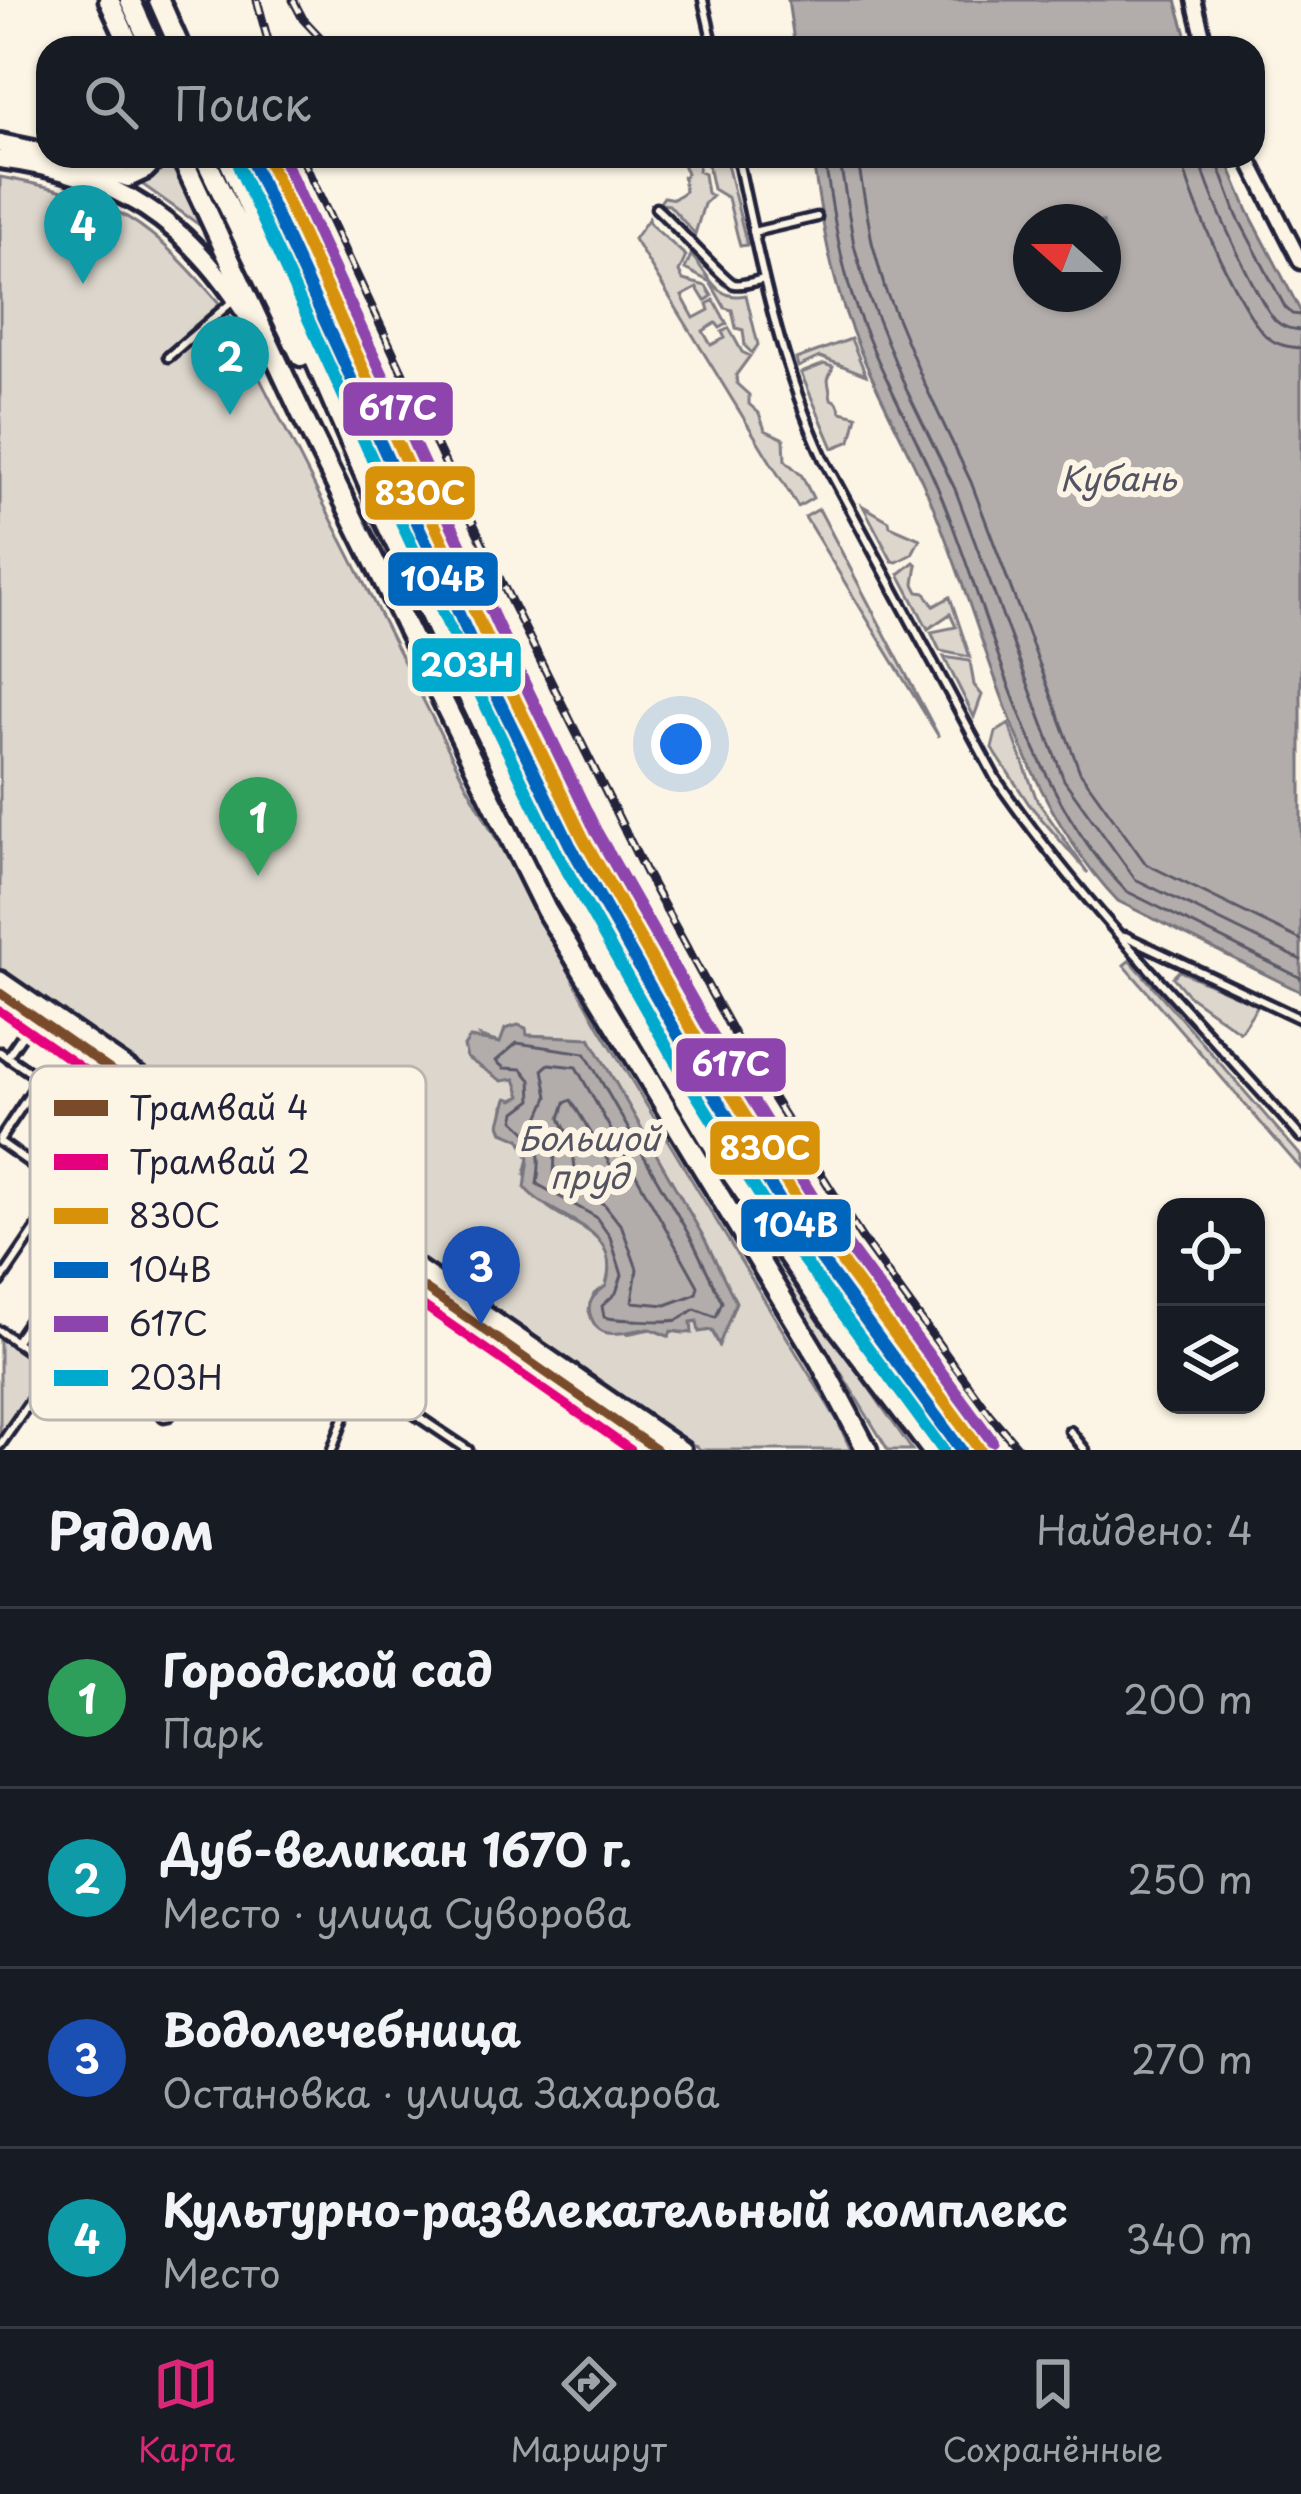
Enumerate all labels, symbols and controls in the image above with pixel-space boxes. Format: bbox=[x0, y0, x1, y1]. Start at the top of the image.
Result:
search box bbox=[36, 36, 1265, 168]
text: Поиск bbox=[174, 68, 311, 136]
icon: search bbox=[78, 69, 144, 135]
pin: 4 bbox=[44, 185, 122, 284]
north arrow bbox=[1013, 204, 1121, 312]
pin: 2 bbox=[191, 316, 269, 415]
line badge: 617C bbox=[341, 380, 455, 438]
text: 617C bbox=[359, 381, 437, 431]
water label: Кубань bbox=[1060, 452, 1179, 502]
line badge: 830С bbox=[363, 464, 477, 522]
text: 830С bbox=[374, 466, 466, 516]
line badge: 104В bbox=[386, 550, 500, 608]
text: 104В bbox=[400, 552, 486, 602]
line badge: 203Н bbox=[410, 636, 523, 694]
text: 203Н bbox=[420, 638, 514, 688]
your location bbox=[651, 714, 711, 774]
pin: 1 bbox=[219, 777, 297, 876]
line badge: 617C bbox=[674, 1036, 788, 1094]
text: 617C bbox=[692, 1037, 770, 1087]
legend bbox=[30, 1066, 426, 1420]
text: Трамвай 4 bbox=[129, 1081, 309, 1131]
water label: Большой пруд bbox=[518, 1112, 663, 1200]
line badge: 830С bbox=[708, 1119, 822, 1177]
text: 830С bbox=[719, 1121, 811, 1171]
text: Трамвай 2 bbox=[129, 1135, 310, 1185]
text: 830С bbox=[129, 1189, 220, 1239]
line badge: 104В bbox=[739, 1197, 853, 1254]
text: 104В bbox=[753, 1198, 839, 1248]
map controls bbox=[1157, 1198, 1265, 1414]
button: locate bbox=[1157, 1198, 1265, 1306]
pin: 3 bbox=[442, 1226, 520, 1325]
text: 104В bbox=[129, 1243, 212, 1293]
text: 617C bbox=[129, 1297, 208, 1347]
button: layers bbox=[1157, 1306, 1265, 1414]
text: 203Н bbox=[129, 1351, 223, 1401]
text: Рядом bbox=[48, 1490, 214, 1567]
text: Найдено: 4 bbox=[1036, 1499, 1253, 1558]
text: Городской сад bbox=[162, 1634, 493, 1702]
text: 1 bbox=[78, 1668, 96, 1727]
text: 200 m bbox=[1123, 1668, 1253, 1727]
text: Парк bbox=[162, 1702, 263, 1761]
text: Дуб-великан 1670 г. bbox=[162, 1814, 632, 1882]
text: 2 bbox=[73, 1848, 101, 1907]
text: 250 m bbox=[1128, 1848, 1253, 1907]
text: Место · улица Суворова bbox=[162, 1882, 631, 1941]
text: Водолечебница bbox=[162, 1994, 521, 2062]
text: 3 bbox=[74, 2028, 100, 2087]
text: 270 m bbox=[1131, 2028, 1253, 2087]
text: Остановка · улица Захарова bbox=[162, 2062, 720, 2121]
text: Культурно-развлекательный комплекс bbox=[162, 2174, 1068, 2242]
text: 4 bbox=[74, 2208, 100, 2267]
text: 340 m bbox=[1125, 2208, 1253, 2267]
text: Место bbox=[162, 2242, 281, 2301]
tab: Карта bbox=[138, 2351, 235, 2473]
tab: Маршрут bbox=[511, 2351, 667, 2473]
tab: Сохранённые bbox=[942, 2351, 1163, 2473]

